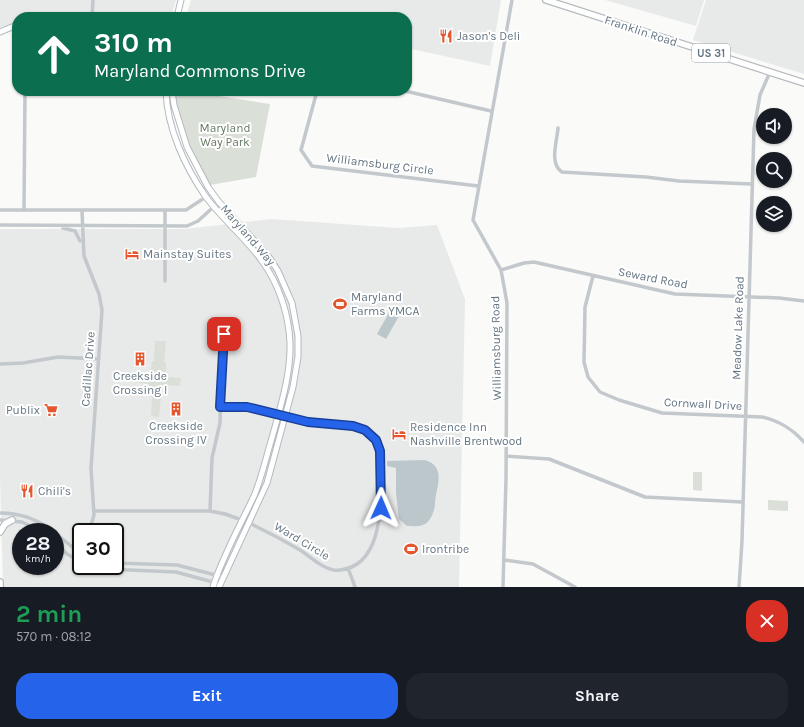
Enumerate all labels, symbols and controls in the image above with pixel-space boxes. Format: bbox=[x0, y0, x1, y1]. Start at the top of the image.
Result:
street label: Franklin Road bbox=[603, 13, 679, 49]
text: 310 m bbox=[94, 26, 173, 59]
icon: ahead bbox=[28, 28, 80, 80]
restaurant icon: Jason's Deli bbox=[438, 28, 454, 44]
place label: Jason's Deli bbox=[457, 29, 520, 43]
road number: US 31 bbox=[692, 44, 730, 62]
text: Maryland Commons Drive bbox=[94, 60, 306, 82]
map controls bbox=[756, 108, 792, 232]
button: sound bbox=[756, 108, 792, 144]
park label: Maryland Way Park bbox=[199, 121, 251, 149]
street label: Williamsburg Circle bbox=[326, 150, 434, 178]
button: search bbox=[756, 152, 792, 188]
button: layers bbox=[756, 196, 792, 232]
street label: Maryland Way bbox=[218, 202, 279, 269]
hotel icon: Mainstay Suites bbox=[124, 246, 140, 262]
place label: Mainstay Suites bbox=[143, 247, 232, 261]
street label: Seward Road bbox=[617, 264, 689, 292]
street label: Meadow Lake Road bbox=[729, 276, 747, 380]
place label: Maryland Farms YMCA bbox=[351, 290, 419, 318]
sports icon: Maryland Farms YMCA bbox=[332, 296, 348, 312]
street label: Williamsburg Road bbox=[488, 296, 504, 400]
pin bbox=[207, 317, 241, 351]
icon: arrive bbox=[213, 323, 235, 345]
street label: Cadillac Drive bbox=[78, 331, 98, 407]
building icon: Creekside Crossing I bbox=[132, 351, 148, 367]
place label: Creekside Crossing I bbox=[113, 369, 167, 397]
street label: Cornwall Drive bbox=[663, 395, 743, 413]
building icon: Creekside Crossing IV bbox=[168, 401, 184, 417]
supermarket icon: Publix bbox=[43, 402, 59, 418]
place label: Publix bbox=[6, 403, 40, 417]
place label: Creekside Crossing IV bbox=[145, 419, 207, 447]
place label: Residence Inn Nashville Brentwood bbox=[410, 420, 522, 448]
hotel icon: Residence Inn Nashville Brentwood bbox=[391, 426, 407, 442]
restaurant icon: Chili's bbox=[19, 483, 35, 499]
place label: Chili's bbox=[38, 484, 71, 498]
position arrow bbox=[360, 487, 402, 529]
street label: Ward Circle bbox=[272, 519, 332, 563]
speed limit sign: 30 bbox=[72, 523, 124, 575]
text: 28 bbox=[25, 532, 51, 555]
sports icon: Irontribe bbox=[403, 541, 419, 557]
place label: Irontribe bbox=[422, 542, 469, 556]
text: km/h bbox=[25, 553, 51, 565]
text: 2 min bbox=[16, 600, 82, 628]
button: close bbox=[746, 600, 788, 642]
text: 570 m · 08:12 bbox=[16, 629, 91, 644]
button: Exit bbox=[16, 673, 398, 719]
button: Share bbox=[406, 673, 788, 719]

